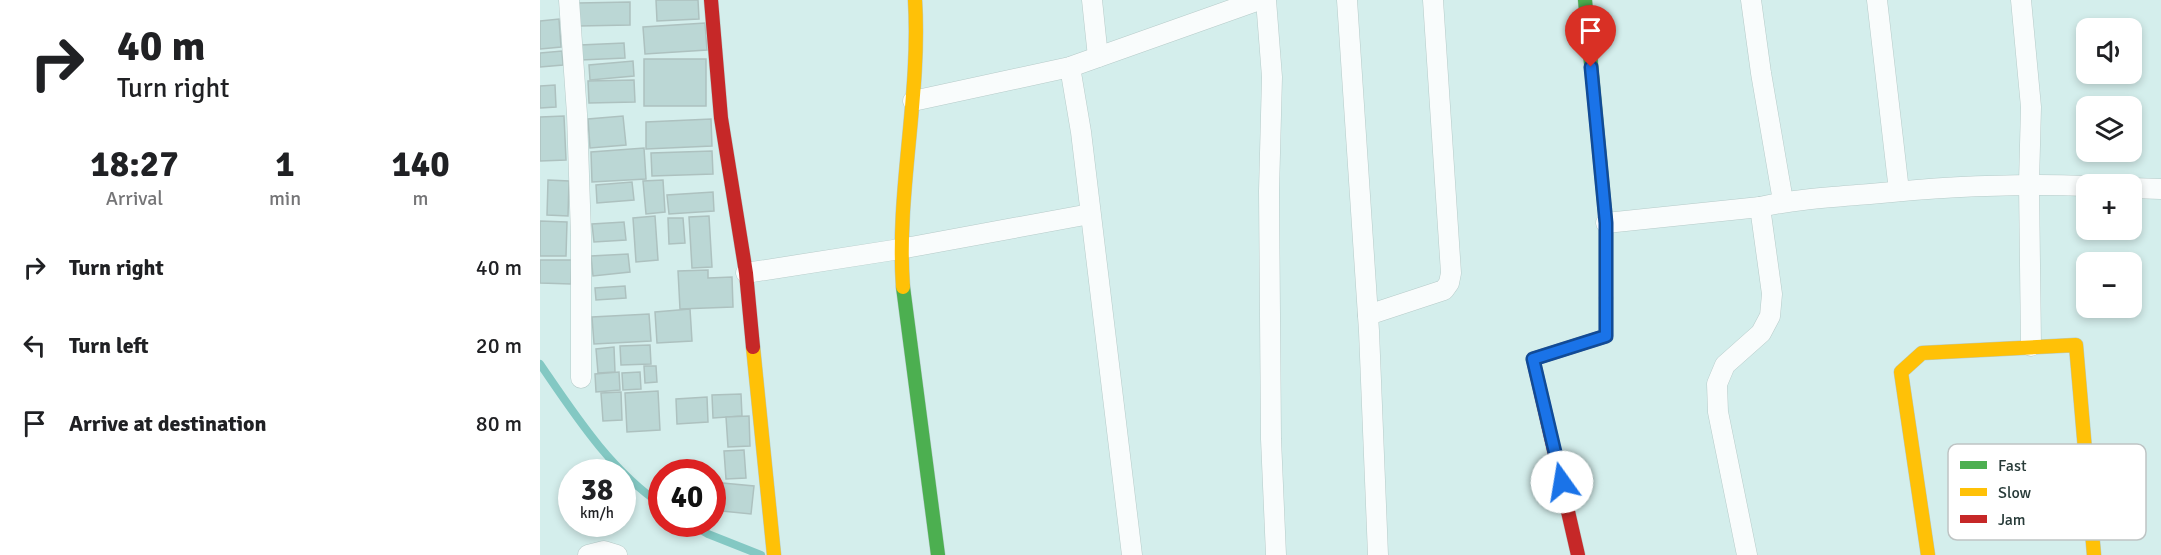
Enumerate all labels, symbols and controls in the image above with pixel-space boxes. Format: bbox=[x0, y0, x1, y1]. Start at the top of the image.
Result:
pin bbox=[1565, 5, 1616, 67]
icon: arrive bbox=[1574, 14, 1607, 47]
map controls bbox=[2076, 18, 2142, 318]
button: sound bbox=[2076, 18, 2142, 84]
text: 40 m bbox=[117, 21, 206, 72]
icon: right bbox=[18, 24, 96, 102]
text: Turn right bbox=[117, 72, 230, 105]
button: layers bbox=[2076, 96, 2142, 162]
text: 18:27 bbox=[90, 142, 179, 187]
text: 1 bbox=[275, 142, 295, 187]
text: 140 bbox=[391, 142, 450, 187]
button: + bbox=[2076, 174, 2142, 240]
text: Arrival bbox=[106, 186, 163, 211]
text: min bbox=[269, 186, 301, 211]
text: m bbox=[413, 186, 429, 211]
icon: right bbox=[18, 251, 51, 284]
button: − bbox=[2076, 252, 2142, 318]
text: Turn right bbox=[69, 254, 164, 281]
text: 40 m bbox=[476, 254, 522, 281]
icon: left bbox=[18, 329, 51, 362]
text: Turn left bbox=[69, 332, 149, 359]
text: 20 m bbox=[476, 332, 522, 359]
icon: arrive bbox=[18, 407, 51, 440]
text: Arrive at destination bbox=[69, 410, 266, 437]
text: 80 m bbox=[476, 410, 522, 437]
legend bbox=[1948, 444, 2146, 540]
position arrow bbox=[1530, 450, 1594, 514]
text: Fast bbox=[1998, 456, 2027, 476]
speed limit sign: 40 bbox=[648, 459, 726, 537]
text: 38 bbox=[581, 472, 613, 509]
text: Slow bbox=[1998, 483, 2032, 503]
text: km/h bbox=[580, 504, 614, 522]
text: Jam bbox=[1998, 510, 2026, 530]

